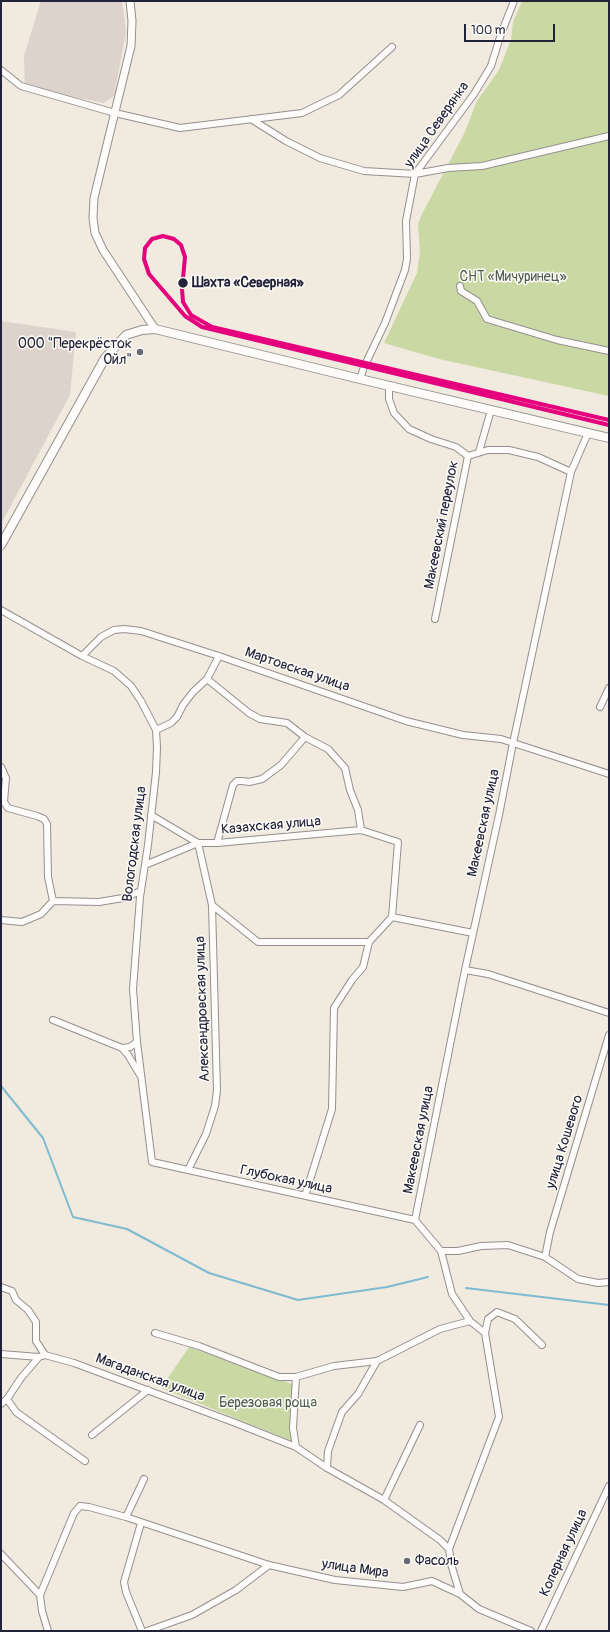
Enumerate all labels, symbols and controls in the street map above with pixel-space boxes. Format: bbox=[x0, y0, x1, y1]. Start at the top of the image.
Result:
scale bar bbox=[466, 16, 557, 42]
text: 100 m bbox=[471, 23, 505, 38]
street label: улица Северянка bbox=[401, 79, 473, 171]
park label: СНТ «Мичуринец» bbox=[459, 269, 567, 285]
place label: Шахта «Северная» bbox=[192, 275, 304, 291]
marker: Шахта «Северная» bbox=[176, 276, 190, 290]
place label: ООО "Перекрёсток Ойл" bbox=[18, 336, 132, 368]
marker: ООО "Перекрёсток Ойл" bbox=[135, 347, 145, 357]
street label: Макеевский переулок bbox=[421, 459, 463, 591]
street label: Мартовская улица bbox=[242, 644, 352, 696]
street label: Макеевская улица bbox=[464, 768, 504, 878]
street label: Вологодская улица bbox=[120, 785, 150, 903]
street label: Казахская улица bbox=[220, 813, 322, 839]
street label: Александровская улица bbox=[192, 936, 214, 1082]
street label: Макеевская улица bbox=[400, 1084, 438, 1196]
street label: улица Кошевого bbox=[543, 1093, 587, 1191]
street label: Глубокая улица bbox=[238, 1162, 334, 1198]
street label: Магаданская улица bbox=[93, 1350, 207, 1406]
park label: Березовая роща bbox=[219, 1395, 317, 1411]
street label: Коперная улица bbox=[536, 1507, 592, 1599]
place label: Фасоль bbox=[415, 1553, 459, 1569]
street label: улица Мира bbox=[320, 1556, 390, 1582]
marker: Фасоль bbox=[402, 1556, 412, 1566]

